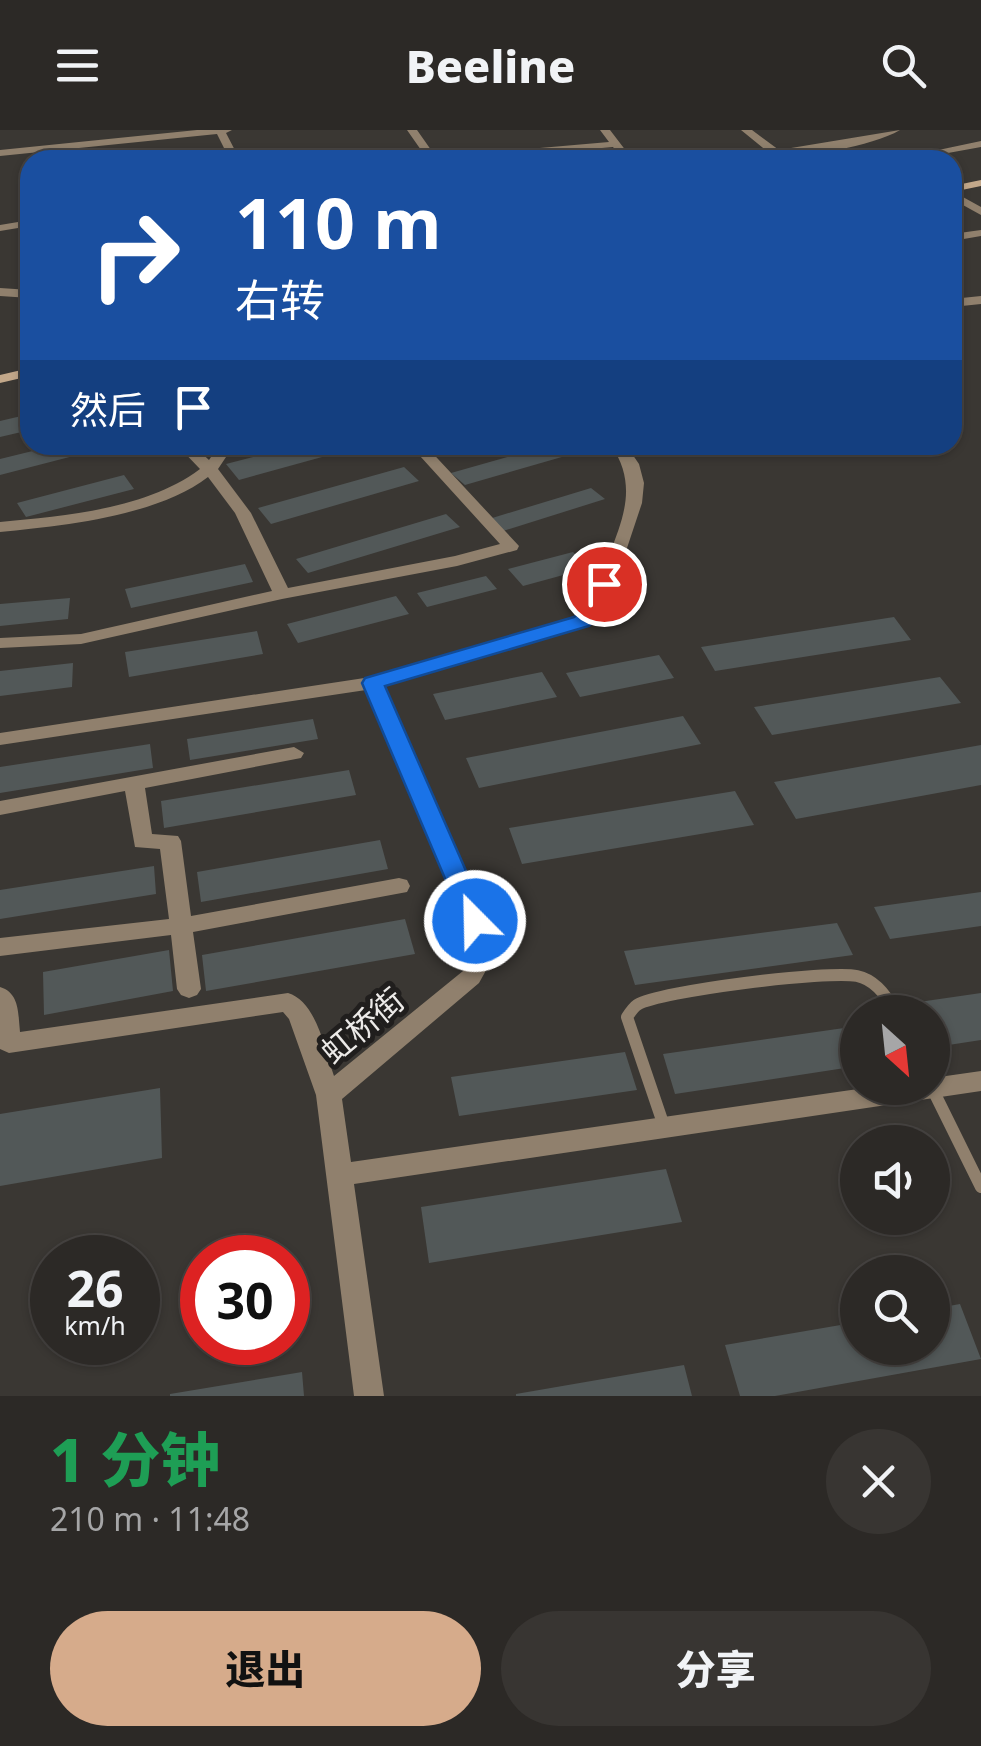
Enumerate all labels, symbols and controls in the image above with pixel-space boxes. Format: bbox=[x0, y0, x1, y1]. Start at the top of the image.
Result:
text: Beeline bbox=[406, 35, 575, 96]
icon: menu bbox=[50, 38, 105, 93]
icon: search bbox=[876, 38, 931, 93]
text: 110 m bbox=[235, 174, 442, 270]
icon: right bbox=[70, 190, 200, 320]
text: 右转 bbox=[235, 269, 325, 330]
icon: arrive bbox=[166, 380, 221, 435]
text: 然后 bbox=[70, 383, 146, 435]
pin bbox=[562, 542, 647, 627]
icon: arrive bbox=[577, 557, 632, 612]
position arrow bbox=[423, 869, 527, 973]
street label: 虹桥街 bbox=[311, 978, 413, 1072]
north arrow bbox=[840, 995, 950, 1105]
map controls bbox=[840, 995, 950, 1365]
button: sound bbox=[840, 1125, 950, 1235]
speed limit sign: 30 bbox=[180, 1235, 310, 1365]
text: 26 bbox=[66, 1254, 124, 1322]
button: search bbox=[840, 1255, 950, 1365]
text: km/h bbox=[64, 1308, 126, 1342]
text: 1 分钟 bbox=[50, 1418, 220, 1500]
button: close bbox=[826, 1429, 931, 1534]
text: 210 m · 11:48 bbox=[50, 1497, 250, 1540]
button: 退出 bbox=[50, 1611, 481, 1726]
button: 分享 bbox=[501, 1611, 931, 1726]

